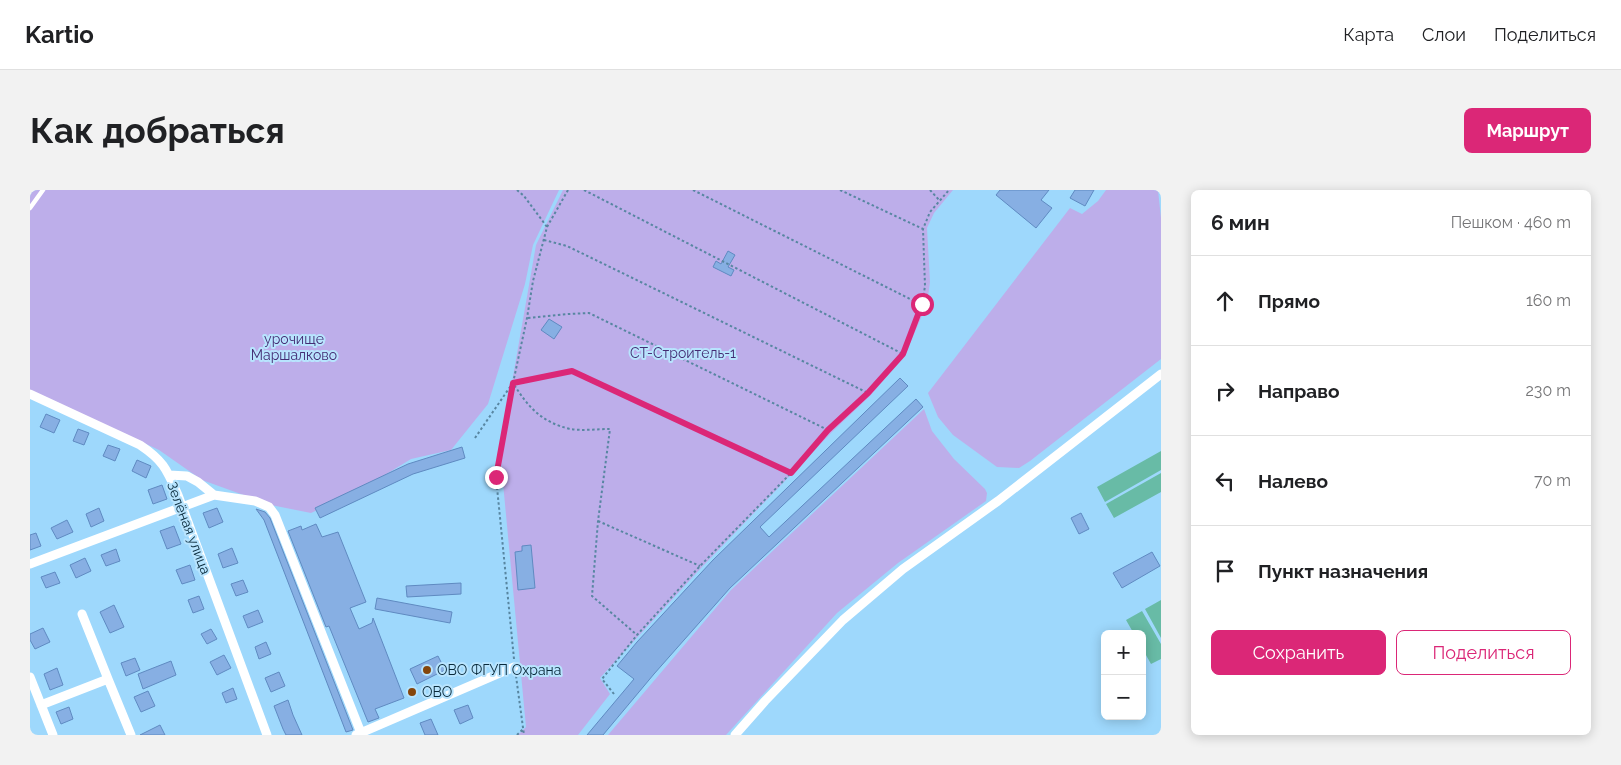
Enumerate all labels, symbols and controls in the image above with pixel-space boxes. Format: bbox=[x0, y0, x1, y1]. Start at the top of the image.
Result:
text: Kartio bbox=[25, 20, 94, 49]
text: Карта bbox=[1343, 24, 1394, 45]
text: Слои bbox=[1422, 24, 1466, 45]
text: Поделиться bbox=[1494, 24, 1596, 45]
button: Маршрут bbox=[1464, 108, 1591, 153]
text: Как добраться bbox=[30, 110, 285, 151]
text: 6 мин bbox=[1211, 210, 1270, 235]
text: Пешком · 460 m bbox=[1451, 213, 1571, 232]
icon: ahead bbox=[1211, 287, 1239, 315]
text: Прямо bbox=[1258, 290, 1320, 312]
text: 160 m bbox=[1526, 291, 1571, 310]
route start bbox=[911, 293, 934, 316]
park label: урочище Маршалково bbox=[251, 331, 337, 363]
park label: СТ-Строитель-1 bbox=[630, 345, 736, 361]
icon: right bbox=[1211, 377, 1239, 405]
text: Направо bbox=[1258, 380, 1339, 402]
text: 230 m bbox=[1526, 381, 1571, 400]
route end bbox=[485, 466, 508, 489]
icon: left bbox=[1211, 467, 1239, 495]
text: Налево bbox=[1258, 470, 1328, 492]
text: 70 m bbox=[1534, 471, 1571, 490]
street label: Зелёная улица bbox=[164, 479, 214, 577]
icon: arrive bbox=[1211, 557, 1239, 585]
text: Пункт назначения bbox=[1258, 560, 1428, 582]
map controls bbox=[1101, 630, 1146, 720]
button: + bbox=[1101, 630, 1146, 675]
button: Сохранить bbox=[1211, 630, 1386, 675]
button: Поделиться bbox=[1396, 630, 1571, 675]
place label: ОВО ФГУП Охрана bbox=[437, 662, 561, 678]
marker: ОВО ФГУП Охрана bbox=[421, 664, 433, 676]
button: − bbox=[1101, 675, 1146, 720]
place label: ОВО bbox=[422, 684, 452, 700]
marker: ОВО bbox=[406, 686, 418, 698]

